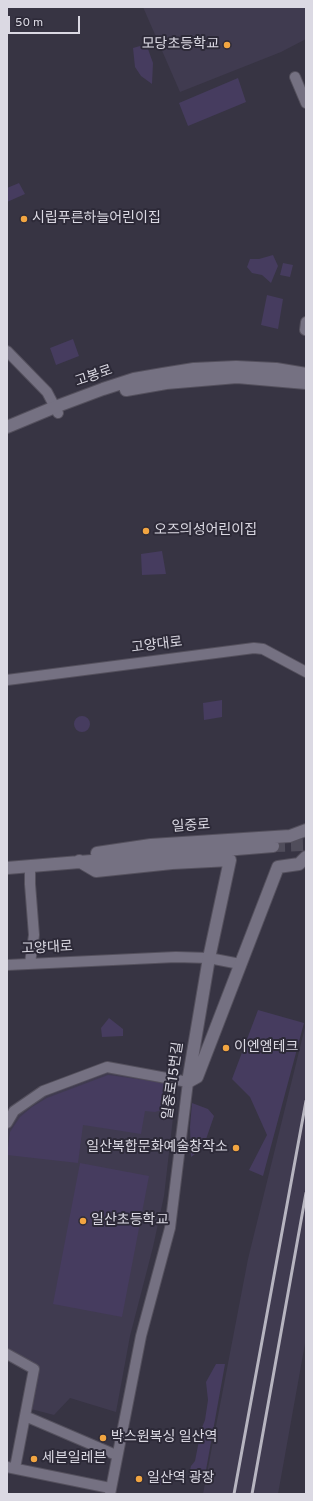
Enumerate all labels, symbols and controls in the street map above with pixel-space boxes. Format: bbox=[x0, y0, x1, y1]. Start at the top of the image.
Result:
scale bar bbox=[10, 8, 82, 34]
text: 50 m bbox=[15, 15, 43, 31]
place label: 모당초등학교 bbox=[142, 37, 219, 53]
marker: 모당초등학교 bbox=[222, 40, 232, 50]
place label: 시립푸른하늘어린이집 bbox=[32, 211, 161, 227]
marker: 시립푸른하늘어린이집 bbox=[19, 214, 29, 224]
street label: 고봉로 bbox=[73, 363, 115, 391]
place label: 오즈의성어린이집 bbox=[154, 523, 257, 539]
marker: 오즈의성어린이집 bbox=[141, 526, 151, 536]
street label: 고양대로 bbox=[130, 635, 184, 657]
street label: 일중로 bbox=[171, 817, 211, 837]
street label: 고양대로 bbox=[21, 939, 73, 959]
place label: 이엔엠테크 bbox=[234, 1040, 298, 1056]
street label: 일중로15번길 bbox=[160, 1041, 188, 1121]
marker: 이엔엠테크 bbox=[221, 1043, 231, 1053]
place label: 일산복합문화예술창작소 bbox=[86, 1140, 228, 1156]
marker: 일산복합문화예술창작소 bbox=[231, 1143, 241, 1153]
place label: 일산초등학교 bbox=[91, 1213, 168, 1229]
marker: 일산초등학교 bbox=[78, 1216, 88, 1226]
place label: 박스원복싱 일산역 bbox=[111, 1430, 217, 1446]
marker: 박스원복싱 일산역 bbox=[98, 1433, 108, 1443]
place label: 세븐일레븐 bbox=[42, 1451, 106, 1467]
marker: 세븐일레븐 bbox=[29, 1454, 39, 1464]
place label: 일산역 광장 bbox=[147, 1471, 215, 1487]
marker: 일산역 광장 bbox=[134, 1474, 144, 1484]

